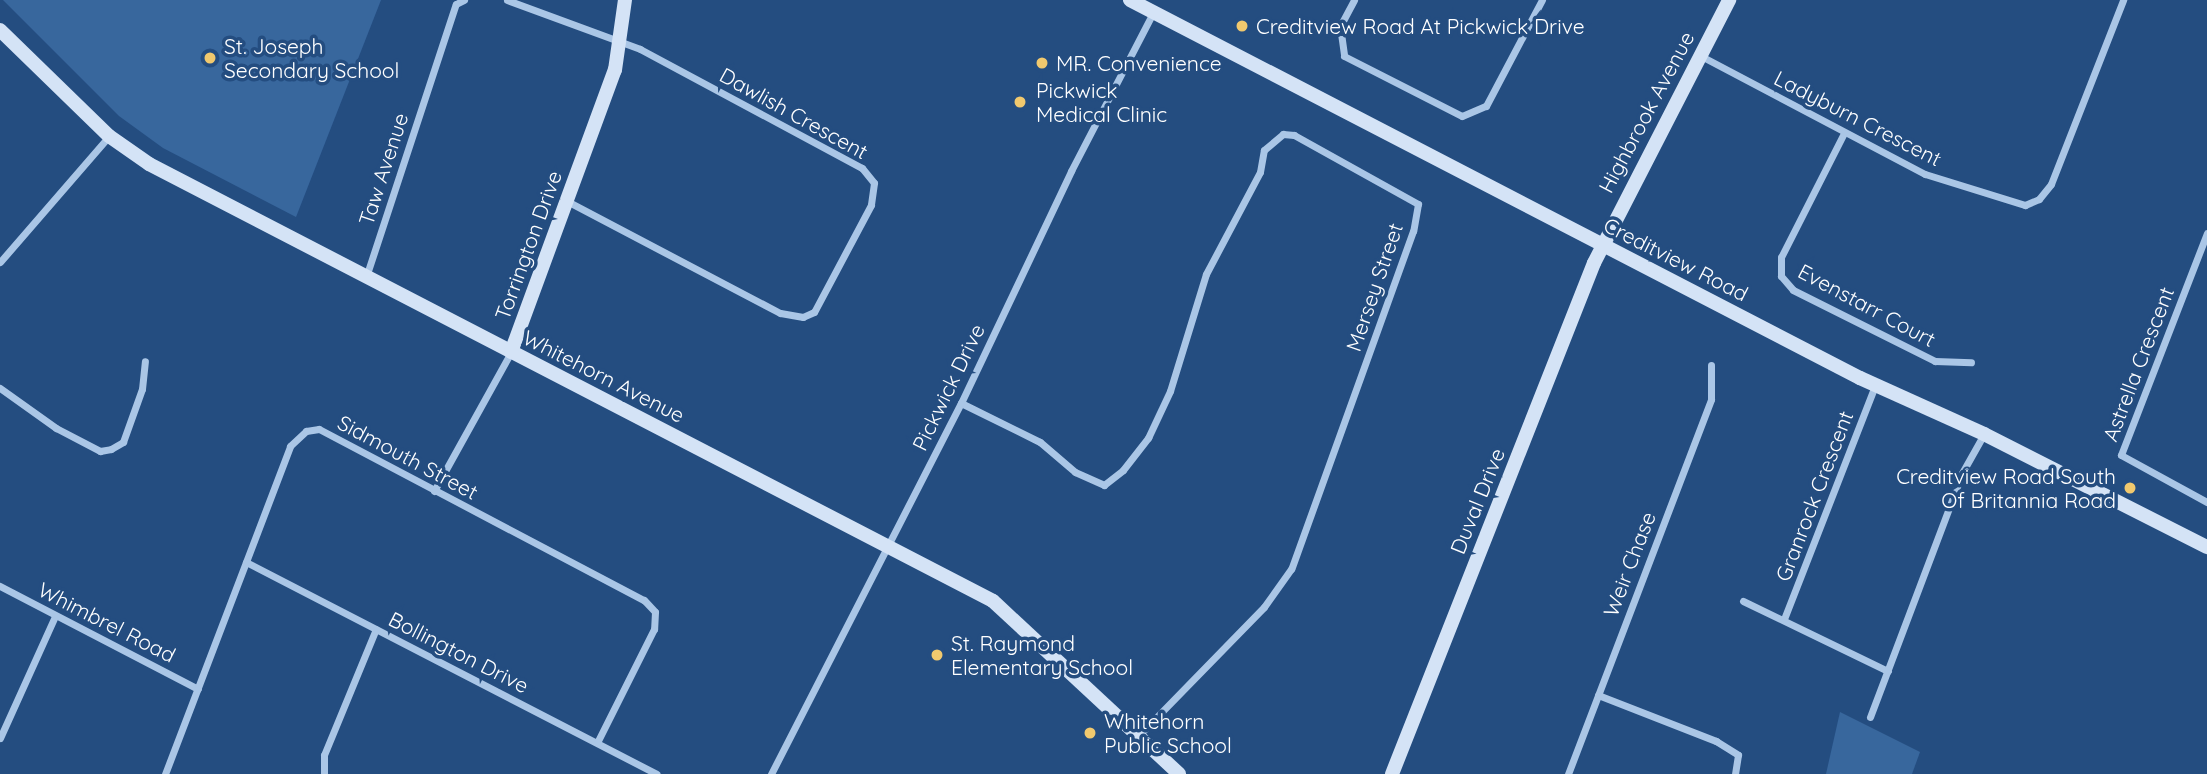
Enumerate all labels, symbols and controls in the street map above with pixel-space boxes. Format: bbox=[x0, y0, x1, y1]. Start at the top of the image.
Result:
place label: Creditview Road At Pickwick Drive bbox=[1256, 13, 1585, 39]
marker: Creditview Road At Pickwick Drive bbox=[1234, 18, 1250, 34]
street label: Highbrook Avenue bbox=[1593, 27, 1699, 197]
place label: St. Joseph Secondary School bbox=[224, 33, 399, 83]
marker: St. Joseph Secondary School bbox=[202, 50, 218, 66]
place label: MR. Convenience bbox=[1056, 50, 1222, 76]
marker: MR. Convenience bbox=[1034, 55, 1050, 71]
street label: Dawlish Crescent bbox=[716, 62, 872, 164]
street label: Ladyburn Crescent bbox=[1770, 65, 1946, 171]
place label: Pickwick Medical Clinic bbox=[1036, 77, 1167, 127]
marker: Pickwick Medical Clinic bbox=[1010, 92, 1030, 112]
street label: Taw Avenue bbox=[353, 110, 413, 228]
street label: Torrington Drive bbox=[489, 167, 567, 323]
street label: Creditview Road bbox=[1600, 212, 1752, 306]
street label: Mersey Street bbox=[1340, 220, 1408, 354]
street label: Evenstarr Court bbox=[1794, 258, 1940, 352]
street label: Astrella Crescent bbox=[2097, 283, 2179, 445]
street label: Pickwick Drive bbox=[906, 320, 990, 454]
street label: Whitehorn Avenue bbox=[519, 324, 689, 428]
street label: Granrock Crescent bbox=[1770, 407, 1858, 585]
street label: Sidmouth Street bbox=[334, 409, 482, 505]
street label: Duval Drive bbox=[1444, 444, 1510, 558]
place label: Creditview Road South Of Britannia Road bbox=[1896, 463, 2116, 513]
marker: Creditview Road South Of Britannia Road bbox=[2122, 480, 2138, 496]
street label: Weir Chase bbox=[1597, 508, 1661, 620]
street label: Whimbrel Road bbox=[34, 577, 180, 667]
street label: Bollington Drive bbox=[385, 606, 533, 698]
place label: St. Raymond Elementary School bbox=[951, 630, 1133, 680]
marker: St. Raymond Elementary School bbox=[929, 647, 945, 663]
place label: Whitehorn Public School bbox=[1104, 708, 1232, 758]
marker: Whitehorn Public School bbox=[1082, 725, 1098, 741]

